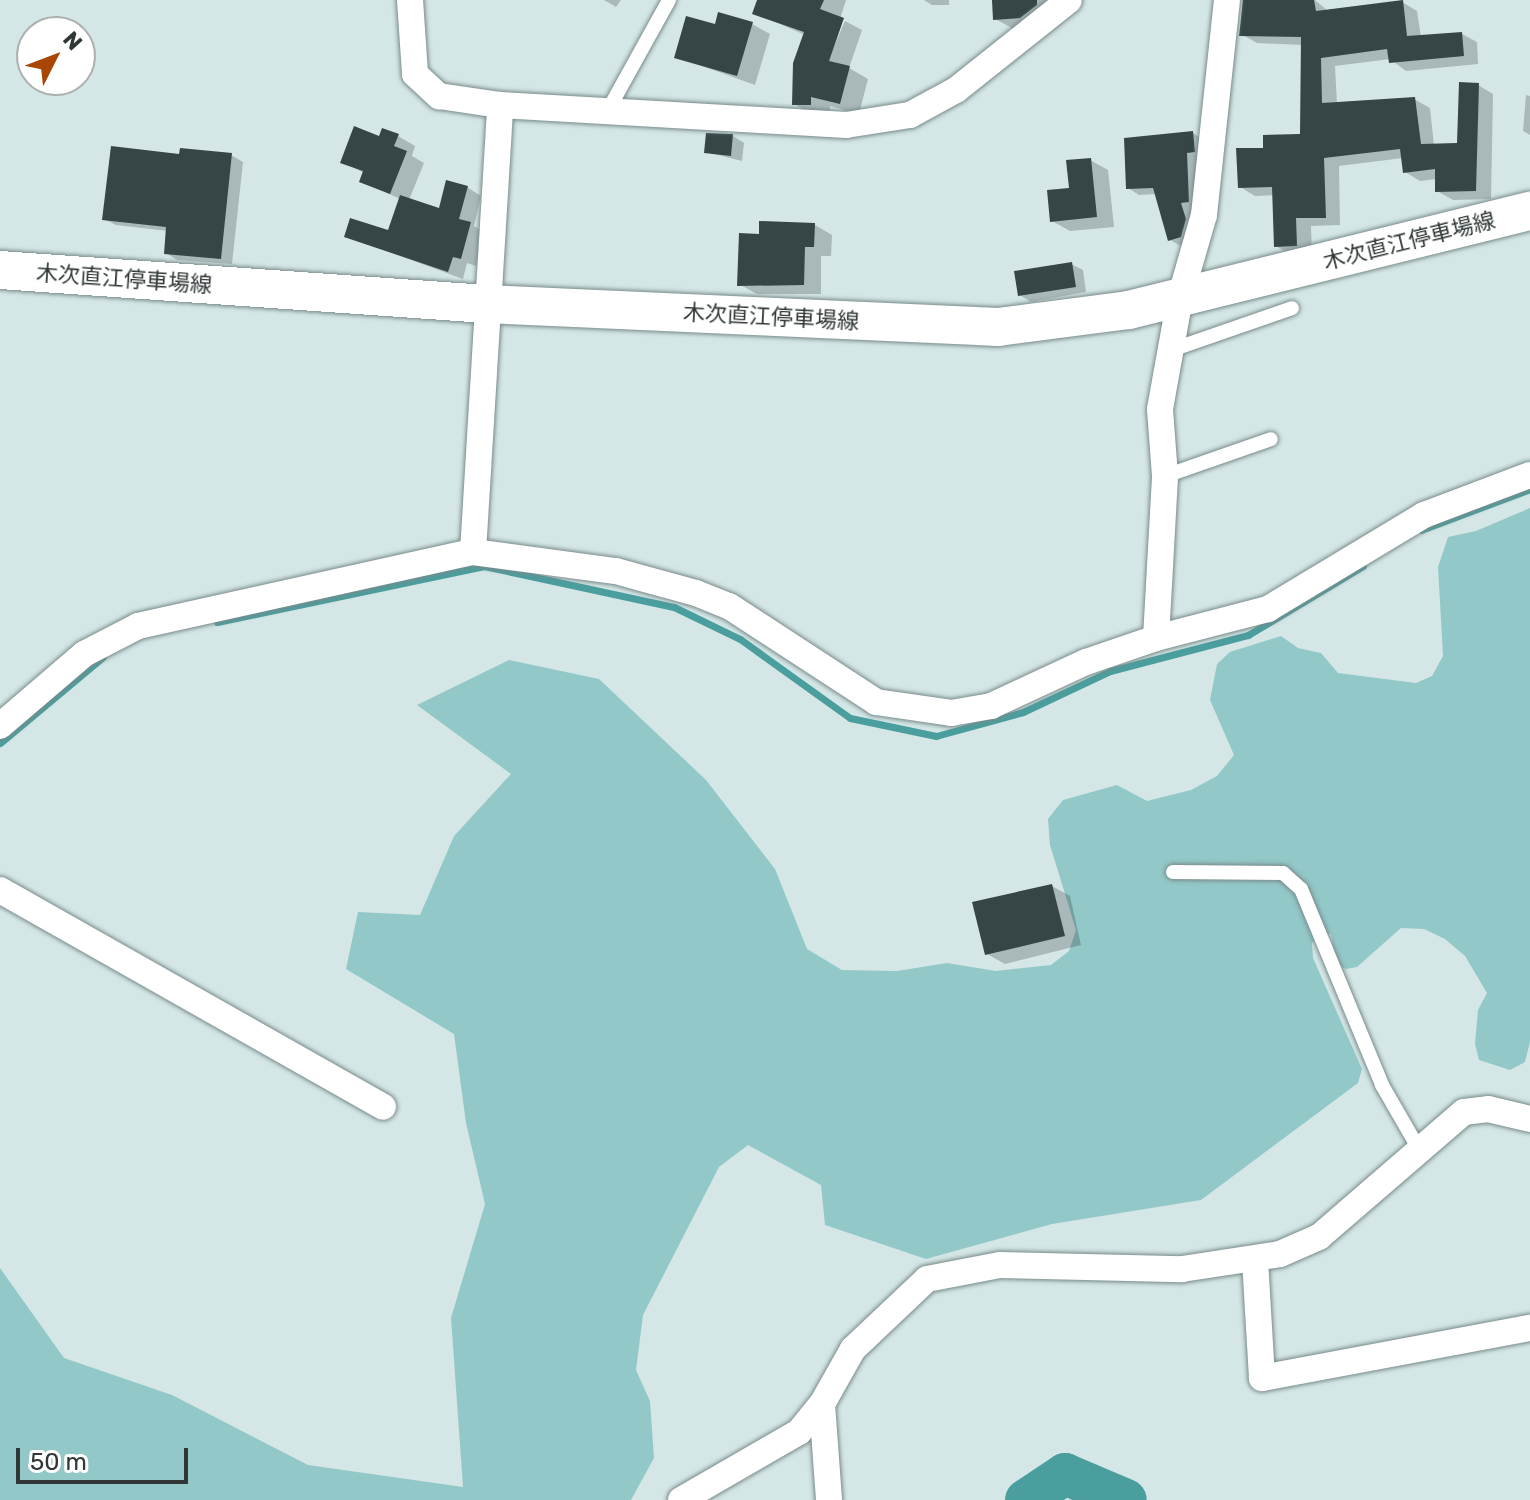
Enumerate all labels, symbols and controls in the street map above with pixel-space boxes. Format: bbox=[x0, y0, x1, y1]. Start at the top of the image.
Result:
north arrow bbox=[16, 16, 96, 96]
text: N bbox=[57, 26, 88, 56]
street label: 木次直江停車場線 bbox=[1320, 207, 1498, 275]
street label: 木次直江停車場線 bbox=[35, 260, 213, 298]
street label: 木次直江停車場線 bbox=[682, 299, 860, 335]
scale bar bbox=[20, 1432, 192, 1482]
text: 50 m bbox=[30, 1448, 87, 1476]

